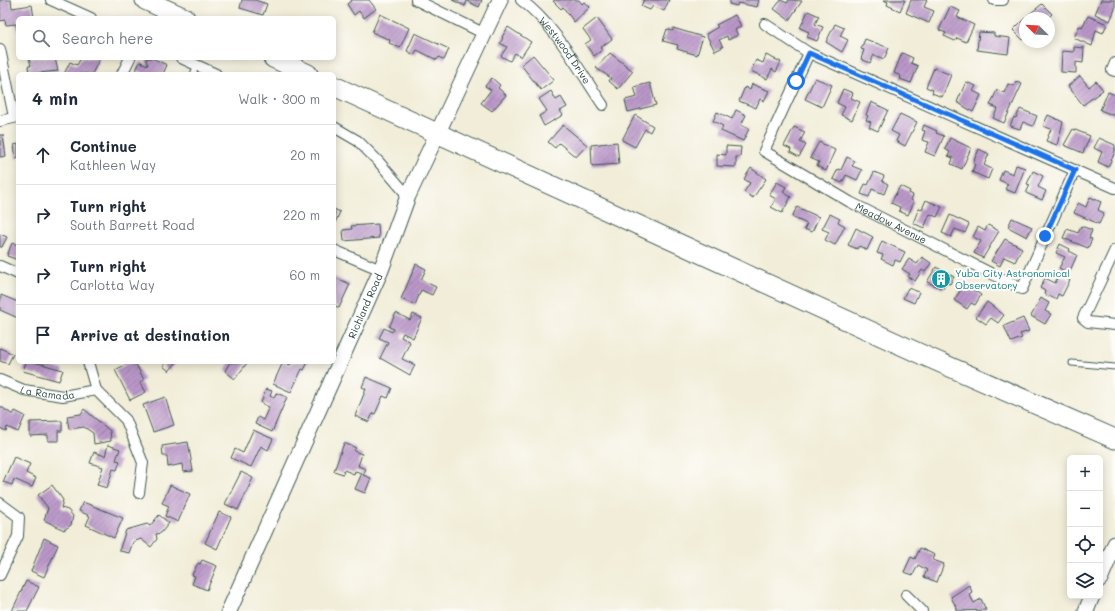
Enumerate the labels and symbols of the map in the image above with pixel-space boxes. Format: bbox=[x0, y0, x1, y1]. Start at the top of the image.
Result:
north arrow bbox=[1019, 12, 1055, 48]
street label: Westwood Drive bbox=[536, 13, 594, 86]
route start bbox=[787, 72, 805, 90]
street label: Meadow Avenue bbox=[853, 199, 929, 247]
route end bbox=[1036, 227, 1054, 245]
place label: Yuba City Astronomical Observatory bbox=[955, 266, 1070, 292]
building icon: Yuba City Astronomical Observatory bbox=[930, 268, 952, 290]
street label: Richland Road bbox=[344, 271, 386, 341]
street label: La Ramada bbox=[18, 382, 76, 403]

